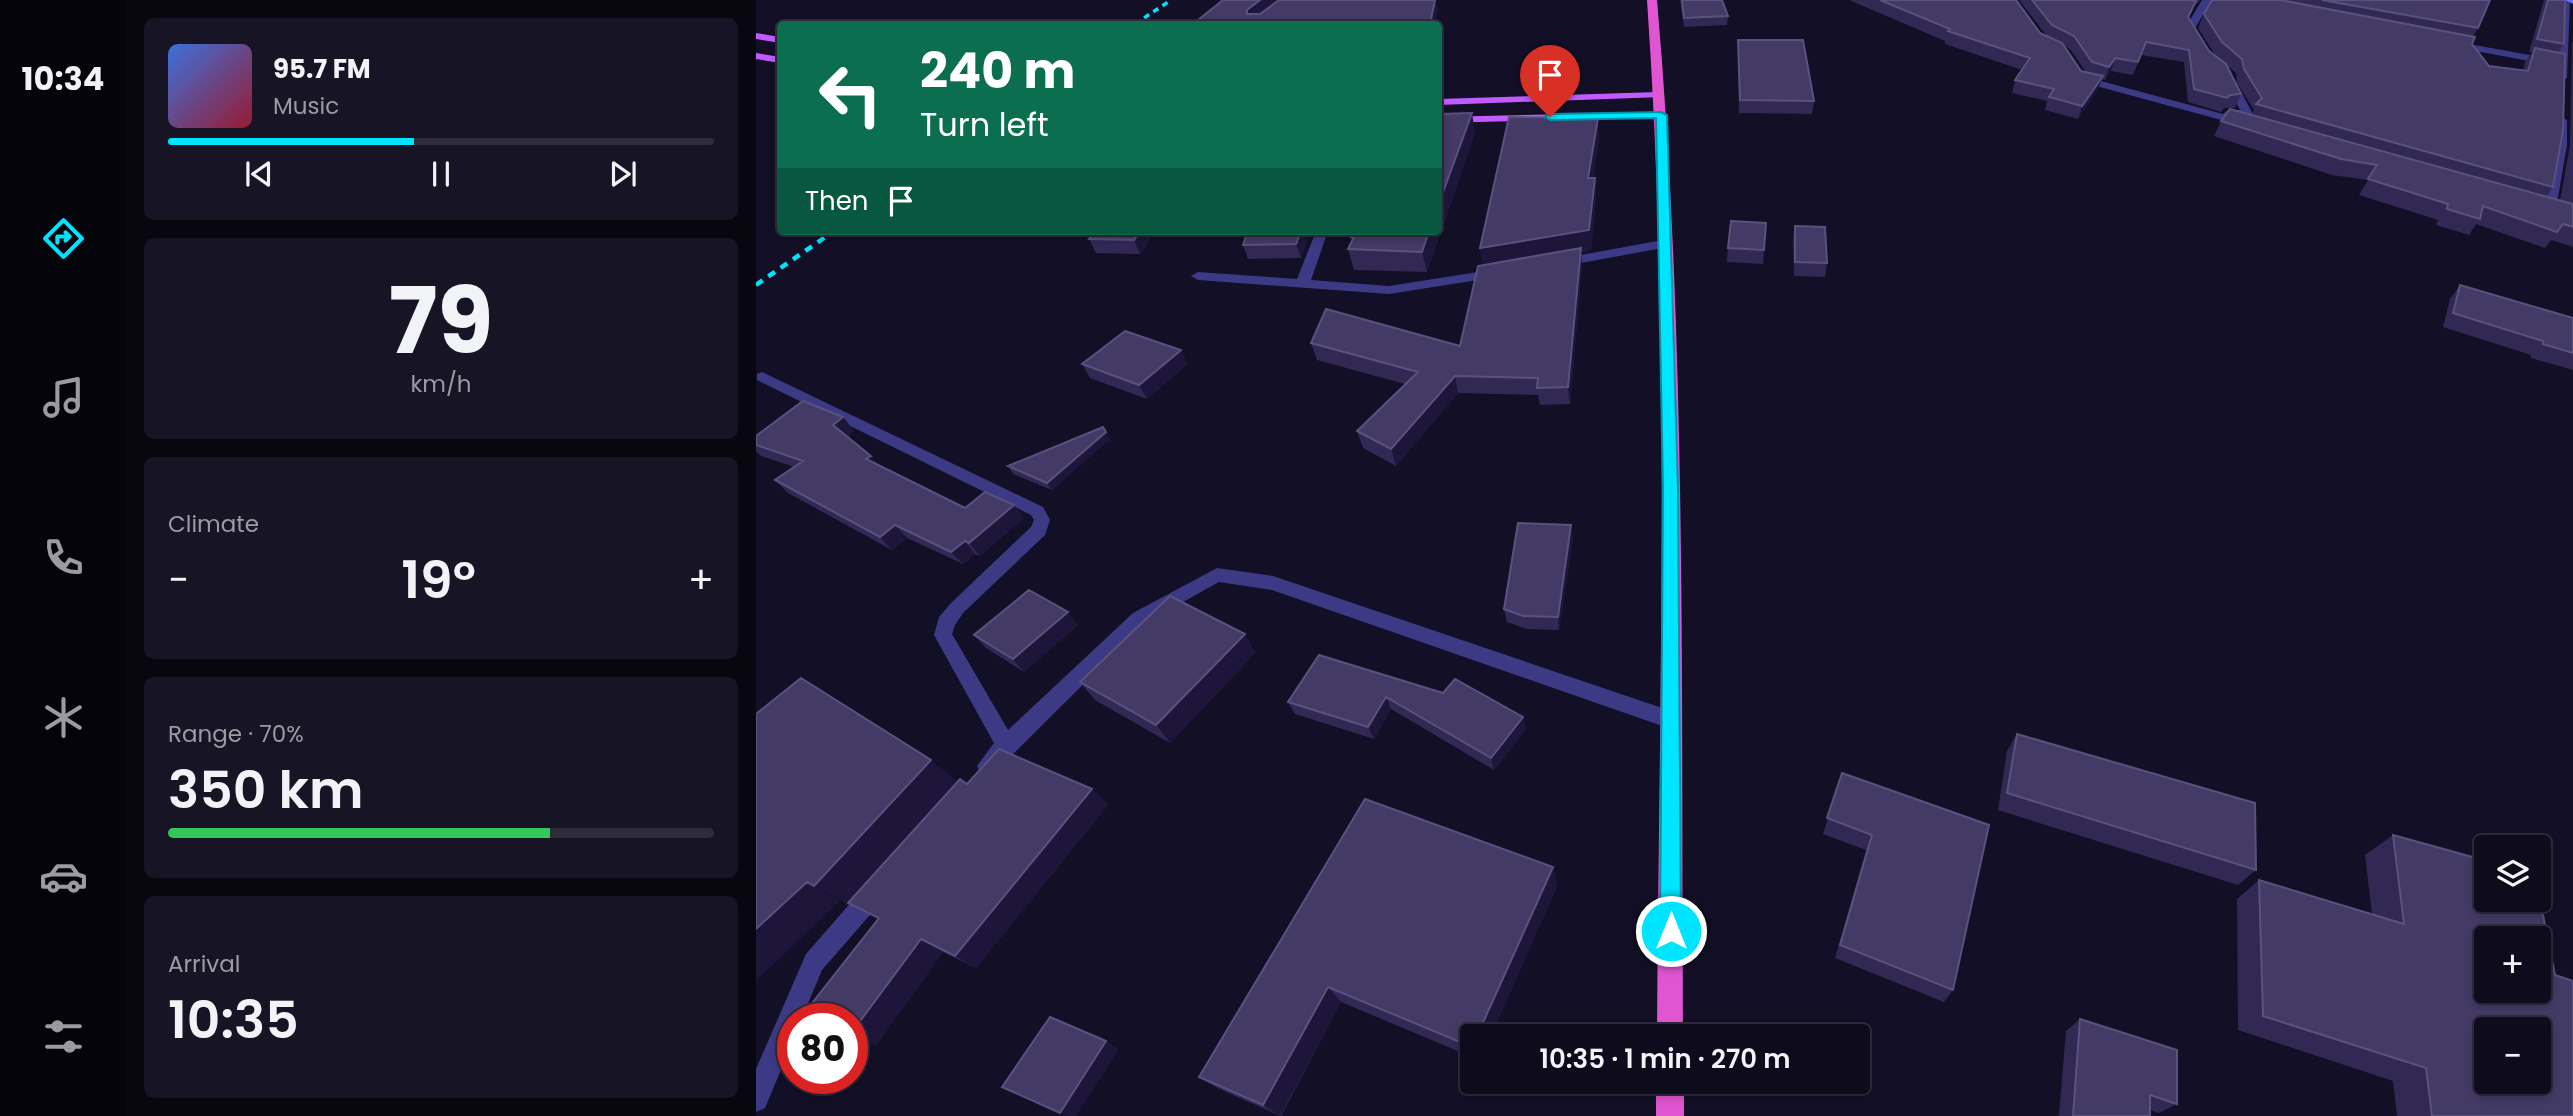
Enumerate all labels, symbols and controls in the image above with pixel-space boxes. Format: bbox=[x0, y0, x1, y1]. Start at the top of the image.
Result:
text: 240 m bbox=[920, 37, 1075, 105]
pin bbox=[1520, 45, 1580, 117]
icon: left bbox=[805, 49, 896, 140]
text: 95.7 FM bbox=[273, 51, 371, 87]
text: 10:34 bbox=[21, 56, 105, 101]
icon: arrive bbox=[1531, 56, 1569, 94]
text: Music bbox=[273, 90, 339, 122]
text: Turn left bbox=[920, 102, 1049, 147]
icon: previous bbox=[240, 155, 278, 193]
icon: pause bbox=[422, 155, 460, 193]
icon: next bbox=[604, 155, 642, 193]
icon: arrive bbox=[882, 182, 920, 220]
text: Then bbox=[805, 183, 868, 219]
icon: directions bbox=[39, 214, 88, 263]
text: 79 bbox=[389, 257, 493, 385]
text: km/h bbox=[410, 368, 472, 400]
icon: music bbox=[39, 373, 88, 422]
text: Climate bbox=[168, 508, 259, 540]
icon: phone bbox=[39, 533, 88, 582]
text: 19° bbox=[401, 543, 476, 616]
text: − bbox=[168, 553, 189, 606]
text: + bbox=[688, 553, 714, 606]
icon: climate bbox=[39, 693, 88, 742]
text: Range · 70% bbox=[168, 718, 304, 750]
text: 350 km bbox=[168, 753, 363, 826]
map controls bbox=[2474, 835, 2551, 1094]
button: layers bbox=[2474, 835, 2551, 912]
icon: car bbox=[39, 852, 88, 901]
position arrow bbox=[1634, 894, 1708, 968]
button: + bbox=[2474, 926, 2551, 1003]
text: Arrival bbox=[168, 948, 240, 980]
text: 10:35 bbox=[168, 983, 299, 1056]
speed limit sign: 80 bbox=[777, 1003, 868, 1094]
icon: filters bbox=[39, 1012, 88, 1061]
button: − bbox=[2474, 1017, 2551, 1094]
text: 10:35 · 1 min · 270 m bbox=[1540, 1041, 1790, 1077]

